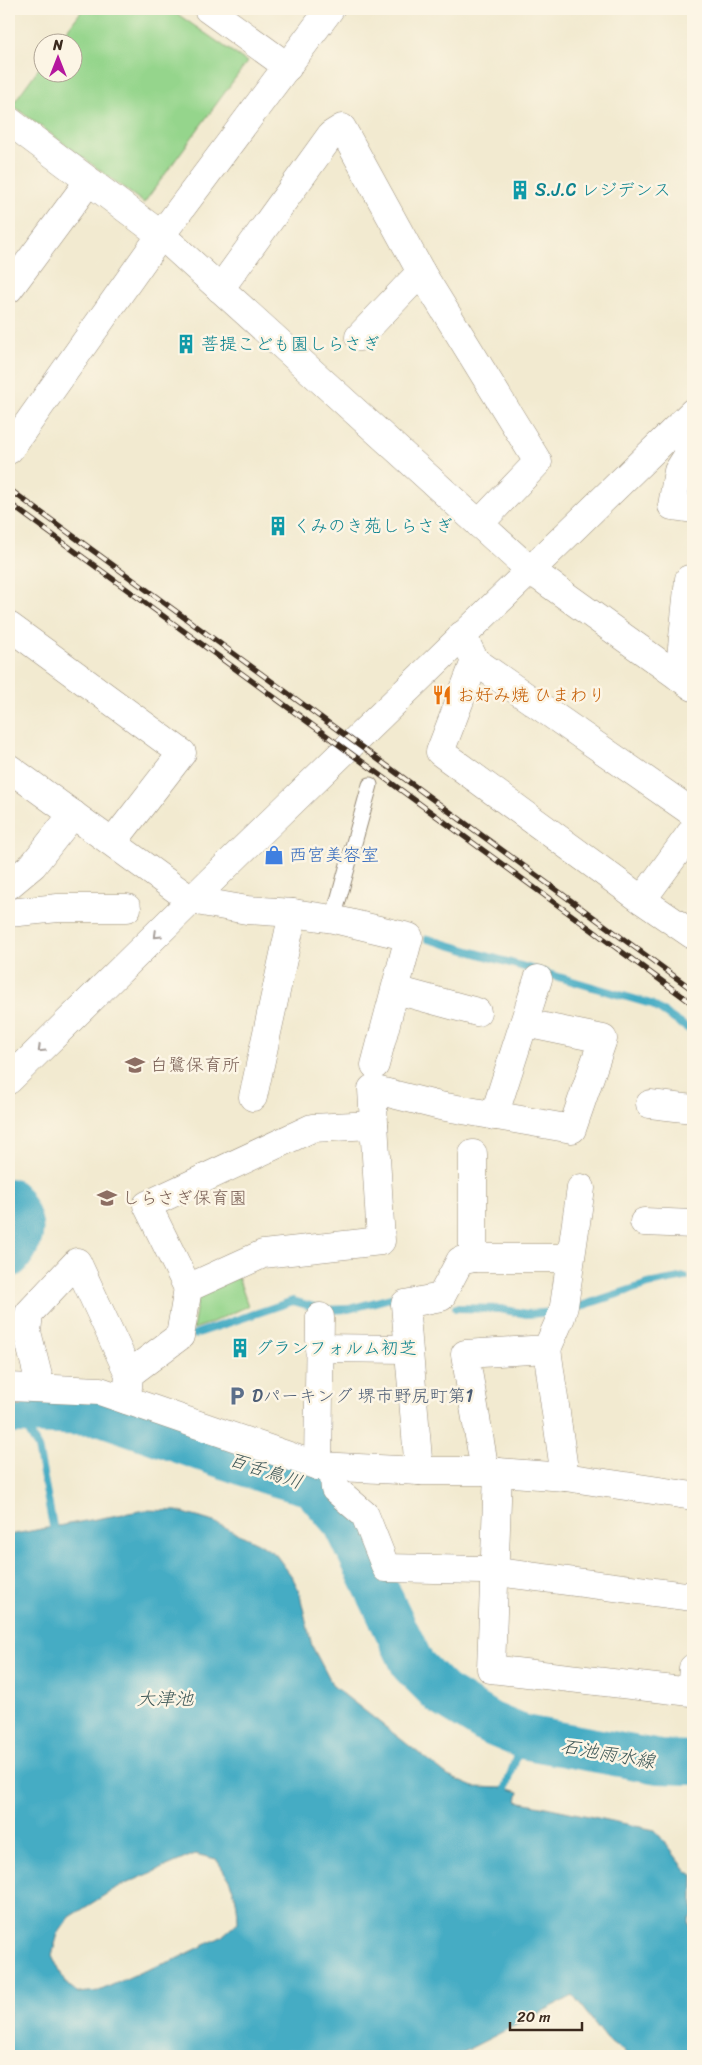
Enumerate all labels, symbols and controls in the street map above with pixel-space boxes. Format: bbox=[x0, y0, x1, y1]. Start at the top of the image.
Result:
north arrow bbox=[32, 32, 82, 82]
text: N bbox=[52, 33, 63, 58]
place label: S.J.C レジデンス bbox=[535, 174, 671, 206]
building icon: S.J.C レジデンス bbox=[509, 179, 531, 201]
place label: 菩提こども園しらさぎ bbox=[201, 328, 380, 360]
building icon: 菩提こども園しらさぎ bbox=[175, 333, 197, 355]
place label: くみのき苑しらさぎ bbox=[293, 510, 453, 542]
building icon: くみのき苑しらさぎ bbox=[267, 515, 289, 537]
place label: お好み焼 ひまわり bbox=[457, 679, 606, 711]
restaurant icon: お好み焼 ひまわり bbox=[431, 684, 453, 706]
place label: 西宮美容室 bbox=[289, 839, 379, 871]
shop icon: 西宮美容室 bbox=[263, 844, 285, 866]
one-way arrow bbox=[153, 929, 162, 938]
one-way arrow bbox=[37, 1043, 46, 1052]
place label: 白鷺保育所 bbox=[150, 1049, 240, 1081]
school or university icon: 白鷺保育所 bbox=[124, 1054, 146, 1076]
place label: しらさぎ保育園 bbox=[122, 1182, 247, 1214]
school or university icon: しらさぎ保育園 bbox=[96, 1187, 118, 1209]
place label: グランフォルム初芝 bbox=[255, 1332, 417, 1364]
building icon: グランフォルム初芝 bbox=[229, 1337, 251, 1359]
place label: Dパーキング 堺市野尻町第1 bbox=[252, 1380, 473, 1412]
parking icon: Dパーキング 堺市野尻町第1 bbox=[226, 1385, 248, 1407]
water label: 百舌鳥川 bbox=[225, 1442, 307, 1498]
water label: 大津池 bbox=[136, 1682, 194, 1715]
water label: 石池雨水線 bbox=[558, 1729, 659, 1778]
scale bar bbox=[510, 2000, 582, 2032]
text: 20 m bbox=[517, 2004, 551, 2030]

